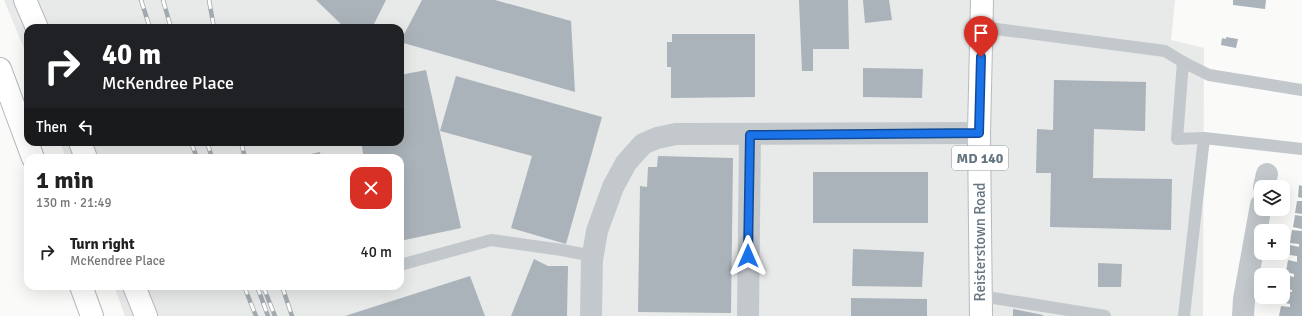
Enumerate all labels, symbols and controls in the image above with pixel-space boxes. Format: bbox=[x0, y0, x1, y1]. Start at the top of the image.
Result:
pin bbox=[964, 16, 998, 57]
icon: arrive bbox=[970, 22, 992, 44]
text: 40 m bbox=[102, 38, 161, 72]
icon: right bbox=[36, 40, 88, 92]
text: McKendree Place bbox=[102, 72, 234, 94]
icon: left bbox=[75, 116, 97, 138]
text: Then bbox=[36, 118, 67, 136]
road number: MD 140 bbox=[952, 146, 1008, 170]
text: 1 min bbox=[36, 165, 94, 195]
button: close bbox=[350, 167, 392, 209]
map controls bbox=[1254, 180, 1290, 304]
button: layers bbox=[1254, 180, 1290, 216]
street label: Reisterstown Road bbox=[971, 183, 989, 301]
text: 130 m · 21:49 bbox=[36, 195, 112, 211]
button: + bbox=[1254, 224, 1290, 260]
text: Turn right bbox=[70, 235, 135, 253]
position arrow bbox=[727, 235, 769, 277]
icon: right bbox=[36, 241, 58, 263]
text: 40 m bbox=[361, 243, 392, 261]
text: McKendree Place bbox=[70, 253, 165, 269]
button: − bbox=[1254, 268, 1290, 304]

